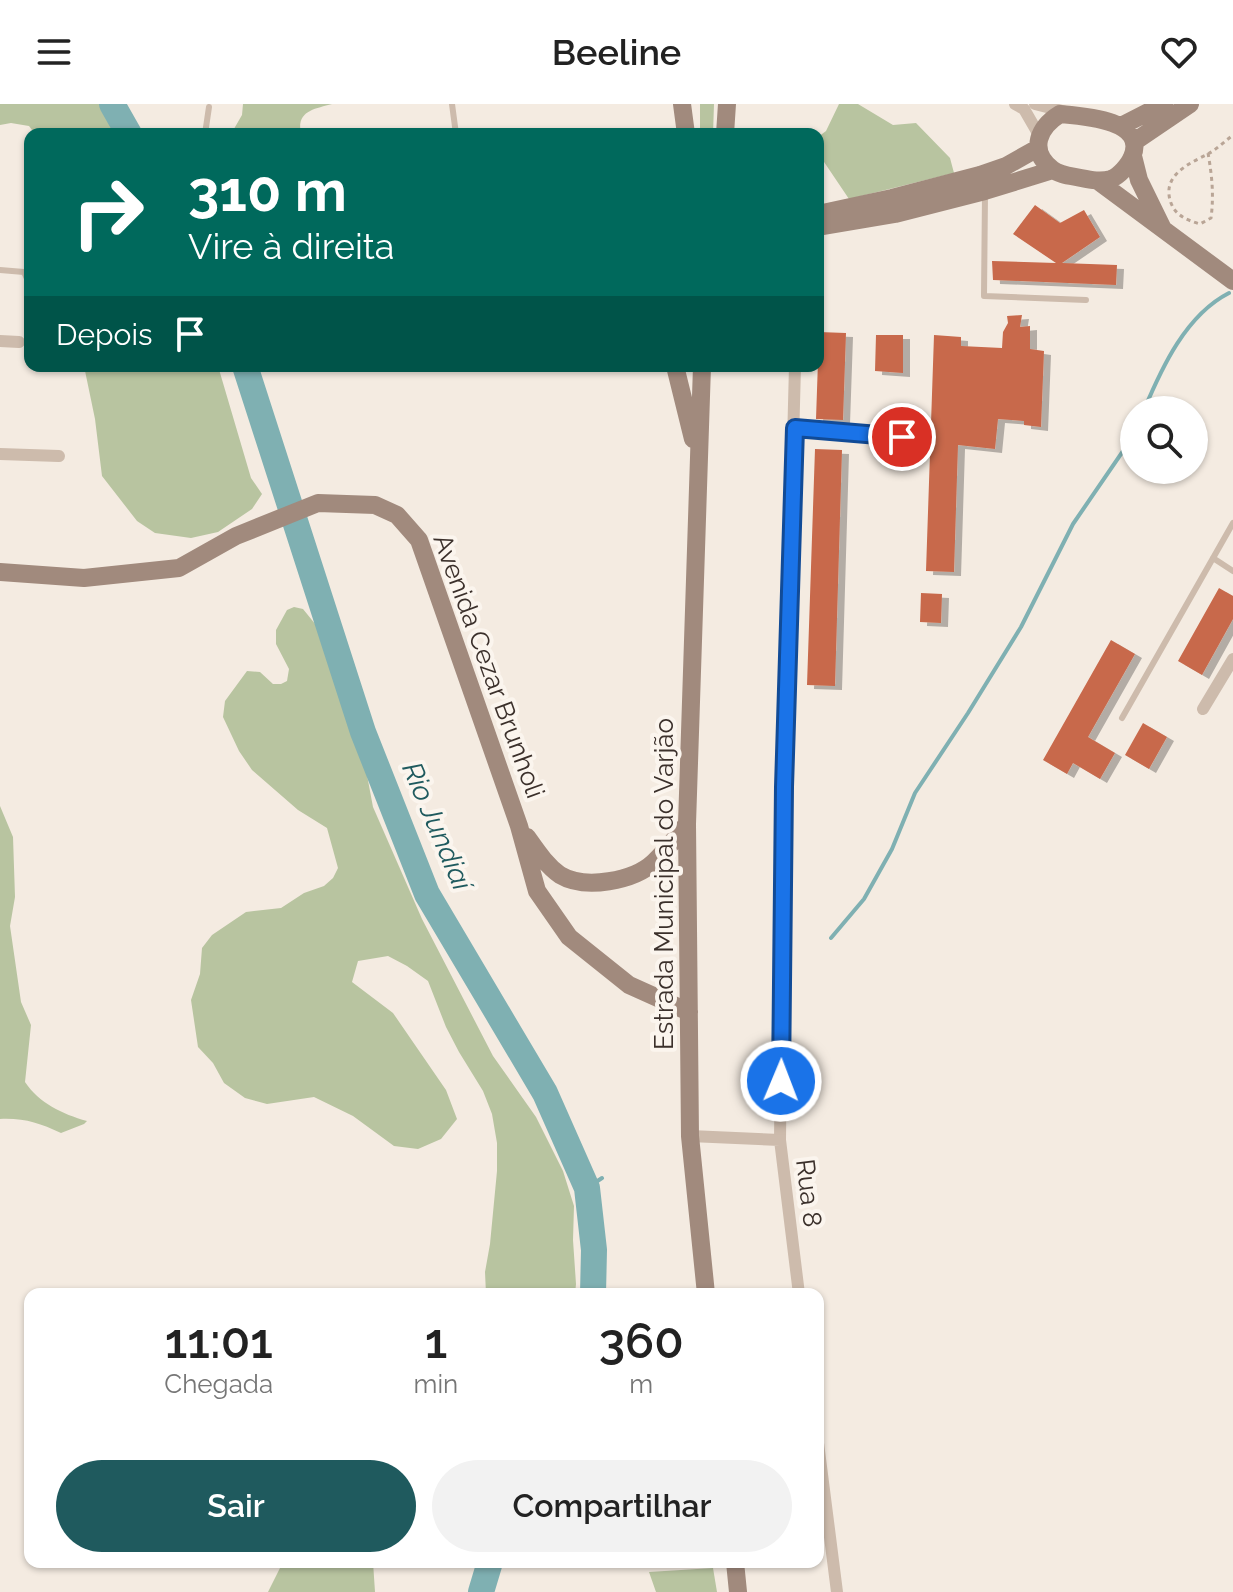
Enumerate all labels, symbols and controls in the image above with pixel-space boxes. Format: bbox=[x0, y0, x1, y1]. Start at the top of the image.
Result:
icon: menu bbox=[32, 30, 76, 74]
icon: heart bbox=[1157, 30, 1201, 74]
text: Beeline bbox=[552, 31, 681, 73]
text: 310 m bbox=[188, 158, 347, 224]
icon: right bbox=[56, 160, 160, 264]
text: Vire à direita bbox=[188, 225, 394, 267]
icon: arrive bbox=[168, 312, 212, 356]
text: Depois bbox=[56, 317, 152, 352]
map controls bbox=[1120, 396, 1208, 484]
button: search bbox=[1120, 396, 1208, 484]
pin bbox=[868, 403, 936, 471]
icon: arrive bbox=[880, 415, 924, 459]
street label: Avenida Cezar Brunholi bbox=[427, 530, 551, 802]
street label: Estrada Municipal do Varjão bbox=[649, 718, 679, 1050]
water label: Rio Jundiaí bbox=[395, 757, 480, 898]
position arrow bbox=[739, 1039, 823, 1123]
street label: Rua 8 bbox=[790, 1157, 828, 1229]
text: 11:01 bbox=[165, 1313, 273, 1369]
text: 1 bbox=[425, 1313, 447, 1369]
text: 360 bbox=[599, 1313, 684, 1369]
text: Chegada bbox=[164, 1369, 273, 1399]
text: min bbox=[414, 1369, 458, 1399]
text: m bbox=[629, 1369, 653, 1399]
button: Sair bbox=[56, 1460, 416, 1552]
button: Compartilhar bbox=[432, 1460, 792, 1552]

